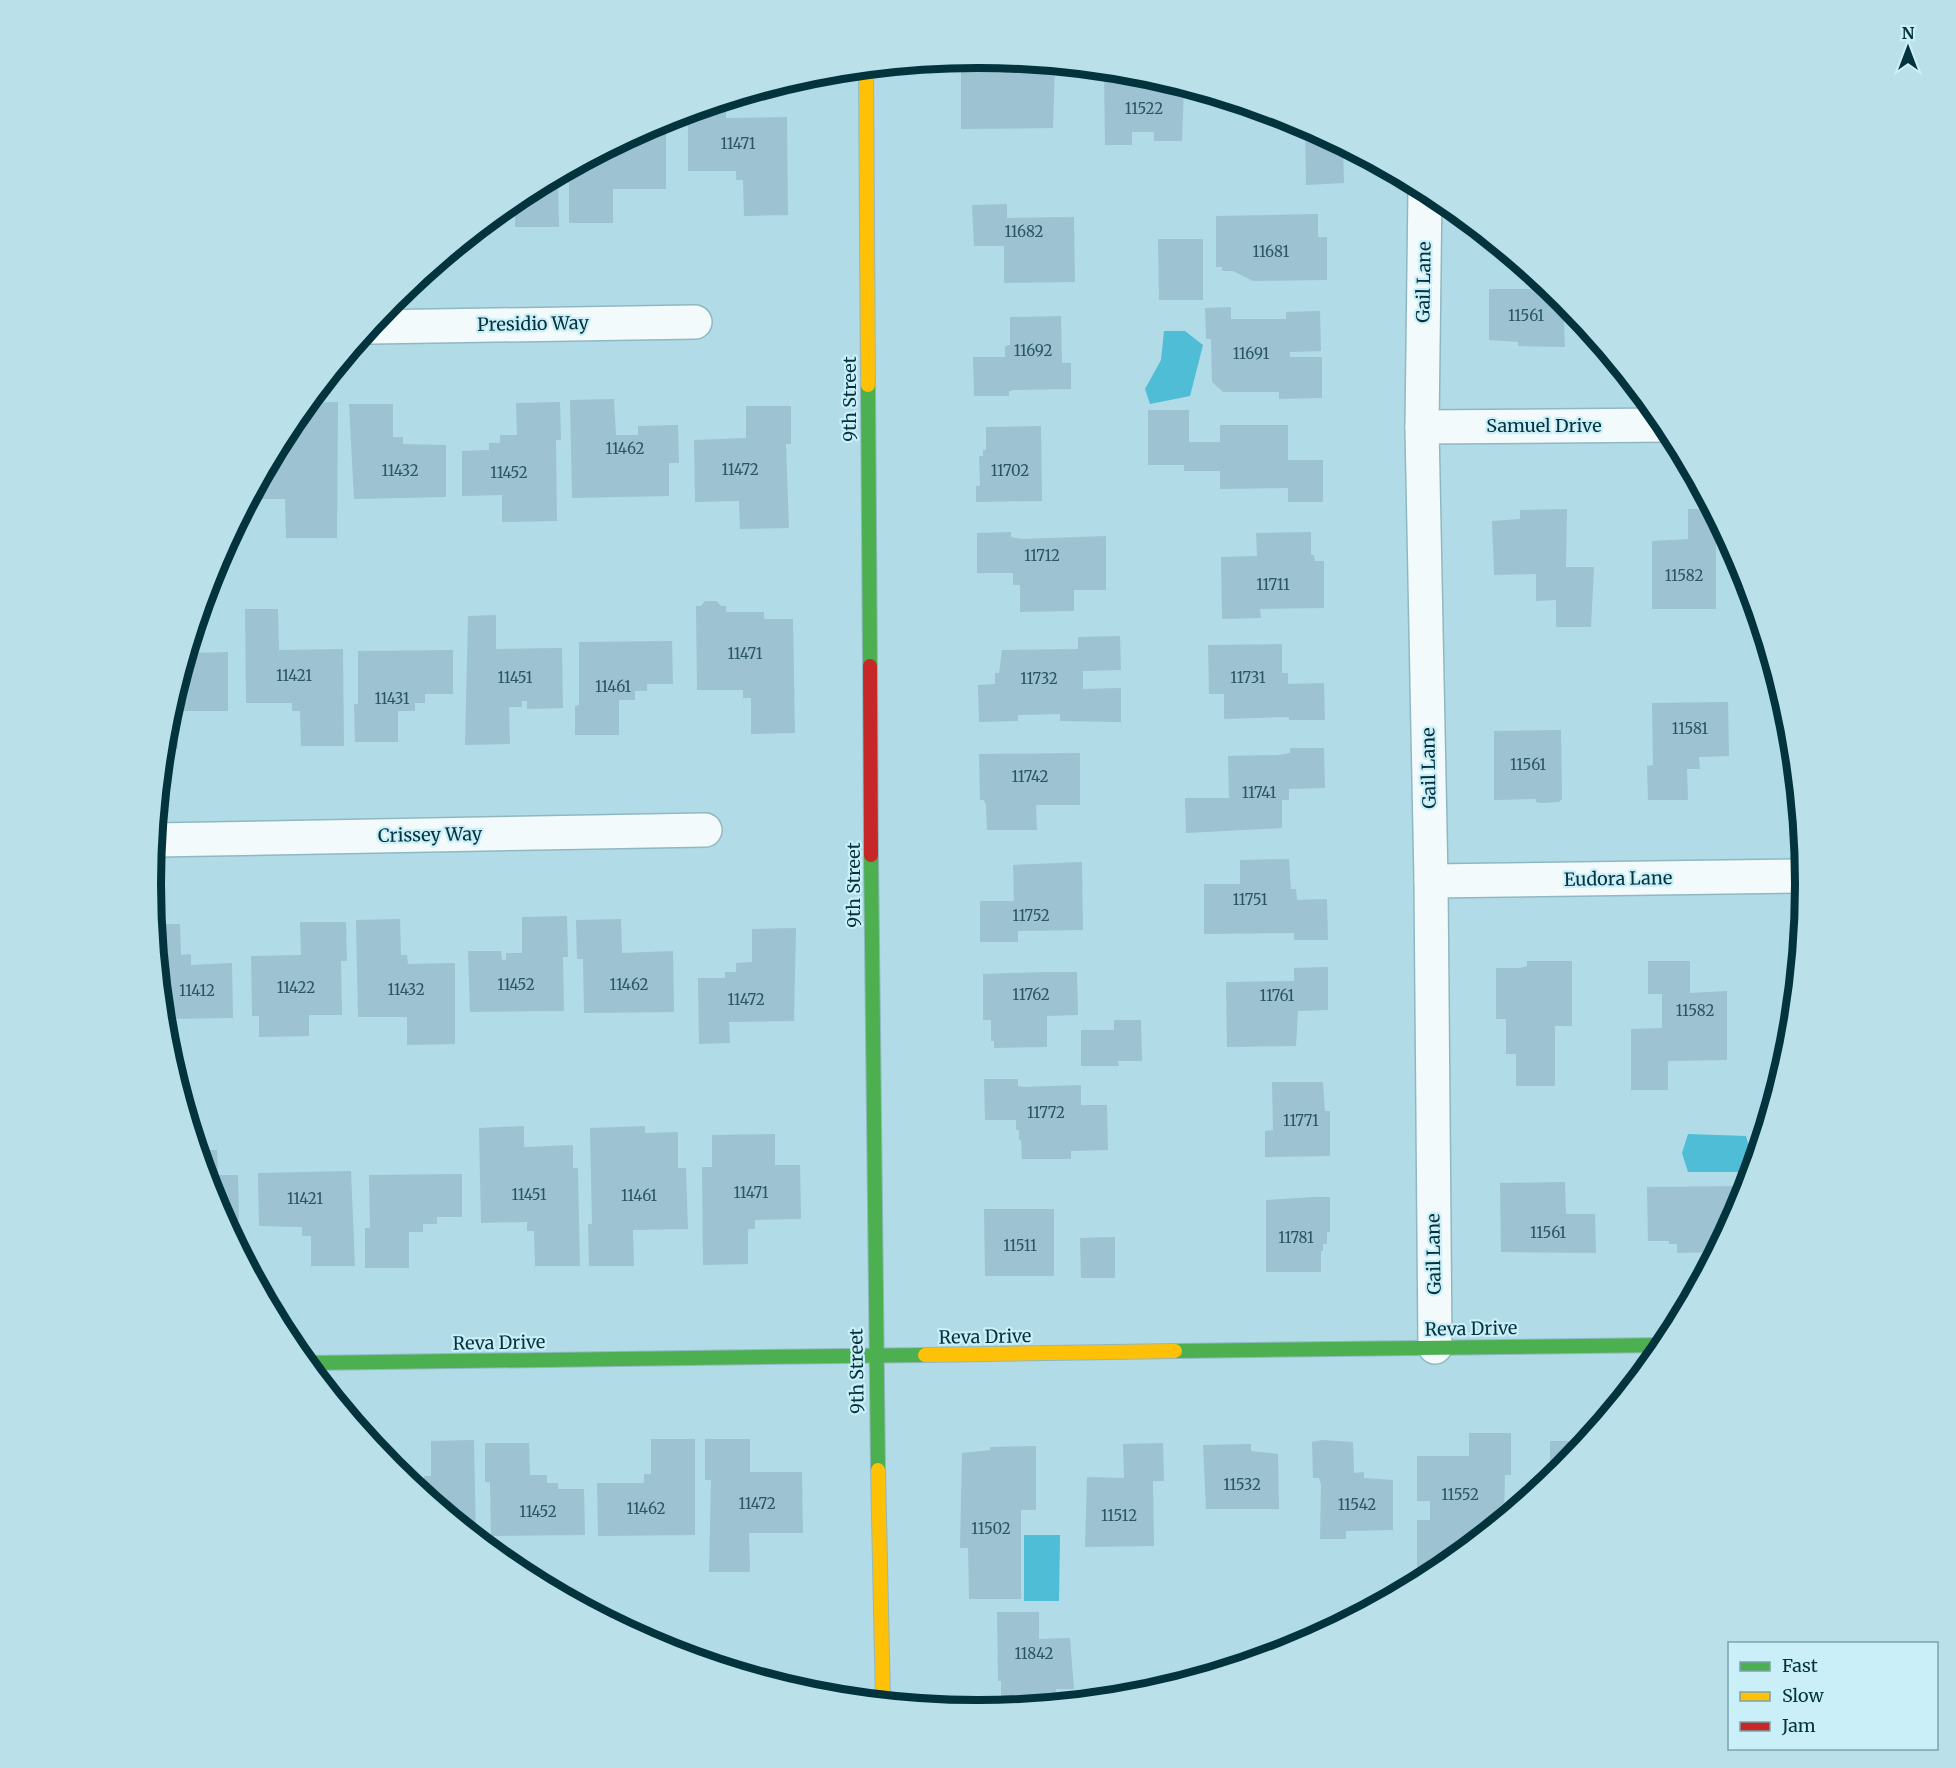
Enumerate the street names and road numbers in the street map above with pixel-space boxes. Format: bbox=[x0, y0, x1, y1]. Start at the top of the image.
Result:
street label: Gail Lane bbox=[1411, 241, 1436, 323]
street label: Presidio Way bbox=[477, 311, 589, 336]
street label: 9th Street bbox=[838, 356, 861, 442]
street label: Samuel Drive bbox=[1486, 414, 1602, 437]
street label: Gail Lane bbox=[1416, 727, 1441, 809]
street label: Crissey Way bbox=[378, 822, 483, 847]
street label: 9th Street bbox=[842, 842, 865, 928]
street label: Eudora Lane bbox=[1564, 866, 1672, 891]
street label: Gail Lane bbox=[1421, 1213, 1446, 1295]
street label: Reva Drive bbox=[1424, 1316, 1518, 1341]
street label: Reva Drive bbox=[938, 1324, 1032, 1349]
street label: 9th Street bbox=[844, 1328, 869, 1414]
street label: Reva Drive bbox=[452, 1330, 546, 1355]

